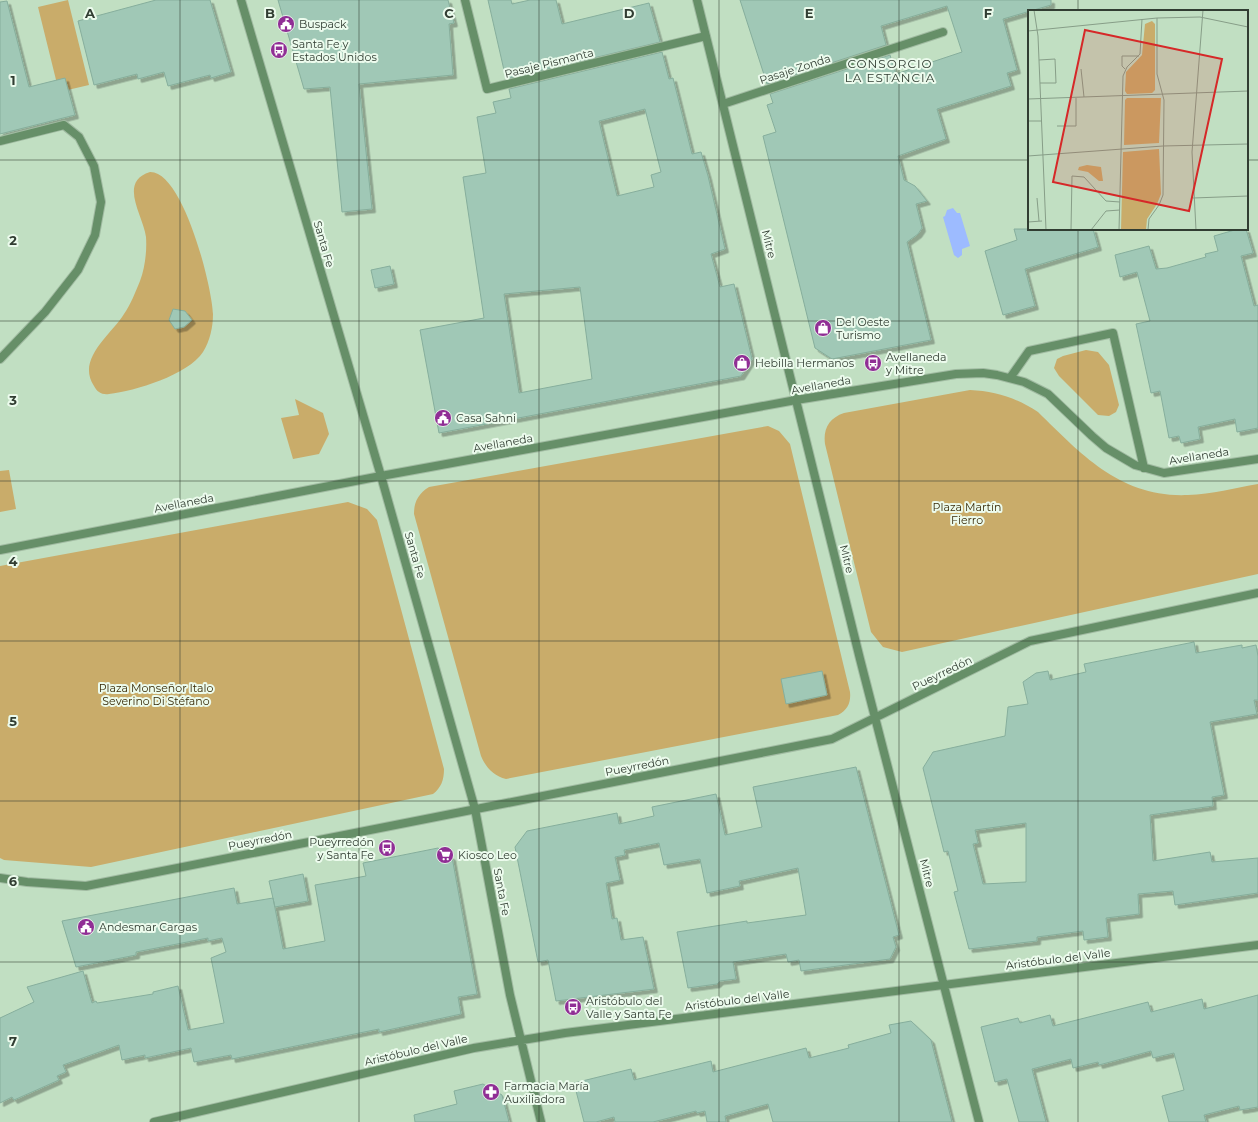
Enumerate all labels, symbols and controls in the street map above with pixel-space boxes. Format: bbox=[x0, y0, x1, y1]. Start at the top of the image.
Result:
text: A bbox=[84, 5, 96, 21]
text: B bbox=[265, 5, 275, 21]
text: C bbox=[444, 5, 454, 21]
text: D bbox=[624, 5, 635, 21]
text: E bbox=[805, 5, 814, 21]
text: F bbox=[984, 5, 992, 21]
inset map bbox=[1028, 10, 1248, 230]
public building icon: Buspack bbox=[276, 14, 296, 34]
place label: Buspack bbox=[299, 17, 347, 31]
place label: Santa Fe y Estados Unidos bbox=[292, 37, 377, 64]
bus stop icon: Santa Fe y Estados Unidos bbox=[269, 40, 289, 60]
street label: Pasaje Pismanta bbox=[503, 45, 595, 81]
street label: Pasaje Zonda bbox=[758, 51, 832, 87]
district label: CONSORCIO LA ESTANCIA bbox=[845, 56, 935, 85]
text: 1 bbox=[10, 72, 16, 88]
street label: Santa Fe bbox=[311, 219, 337, 269]
street label: Mitre bbox=[759, 228, 779, 260]
text: 2 bbox=[9, 232, 17, 248]
place label: Del Oeste Turismo bbox=[836, 315, 890, 342]
shop icon: Del Oeste Turismo bbox=[813, 318, 833, 338]
place label: Avellaneda y Mitre bbox=[885, 350, 946, 377]
shop icon: Hebilla Hermanos bbox=[732, 353, 752, 373]
bus stop icon: Avellaneda y Mitre bbox=[863, 353, 883, 373]
place label: Hebilla Hermanos bbox=[755, 356, 855, 370]
street label: Avellaneda bbox=[790, 373, 852, 397]
text: 3 bbox=[8, 392, 17, 408]
public building icon: Casa Sahni bbox=[433, 408, 453, 428]
place label: Casa Sahni bbox=[456, 411, 516, 425]
street label: Avellaneda bbox=[472, 431, 534, 455]
street label: Avellaneda bbox=[1168, 444, 1230, 468]
street label: Avellaneda bbox=[153, 490, 215, 516]
park label: Plaza Martín Fierro bbox=[933, 500, 1001, 527]
street label: Santa Fe bbox=[402, 530, 428, 580]
street label: Mitre bbox=[837, 543, 857, 575]
text: 4 bbox=[9, 553, 18, 569]
street label: Pueyrredón bbox=[910, 652, 974, 694]
park label: Plaza Monseñor Italo Severino Di Stéfano bbox=[99, 681, 213, 708]
text: 5 bbox=[9, 713, 17, 729]
street label: Pueyrredón bbox=[604, 753, 670, 779]
street label: Pueyrredón bbox=[227, 827, 293, 853]
place label: Pueyrredón y Santa Fe bbox=[309, 835, 374, 862]
bus stop icon: Pueyrredón y Santa Fe bbox=[377, 838, 397, 858]
supermarket icon: Kiosco Leo bbox=[435, 845, 455, 865]
place label: Kiosco Leo bbox=[458, 848, 517, 862]
street label: Mitre bbox=[917, 857, 937, 889]
street label: Santa Fe bbox=[491, 867, 513, 917]
text: 6 bbox=[9, 873, 18, 889]
public building icon: Andesmar Cargas bbox=[76, 917, 96, 937]
place label: Andesmar Cargas bbox=[99, 920, 198, 934]
street label: Aristóbulo del Valle bbox=[1005, 946, 1111, 972]
street label: Aristóbulo del Valle bbox=[684, 987, 790, 1013]
place label: Aristóbulo del Valle y Santa Fe bbox=[586, 994, 672, 1021]
bus stop icon: Aristóbulo del Valle y Santa Fe bbox=[563, 997, 583, 1017]
street label: Aristóbulo del Valle bbox=[363, 1031, 469, 1069]
text: 7 bbox=[9, 1033, 17, 1049]
place label: Farmacia María Auxiliadora bbox=[504, 1079, 589, 1106]
pharmacy icon: Farmacia María Auxiliadora bbox=[481, 1082, 501, 1102]

